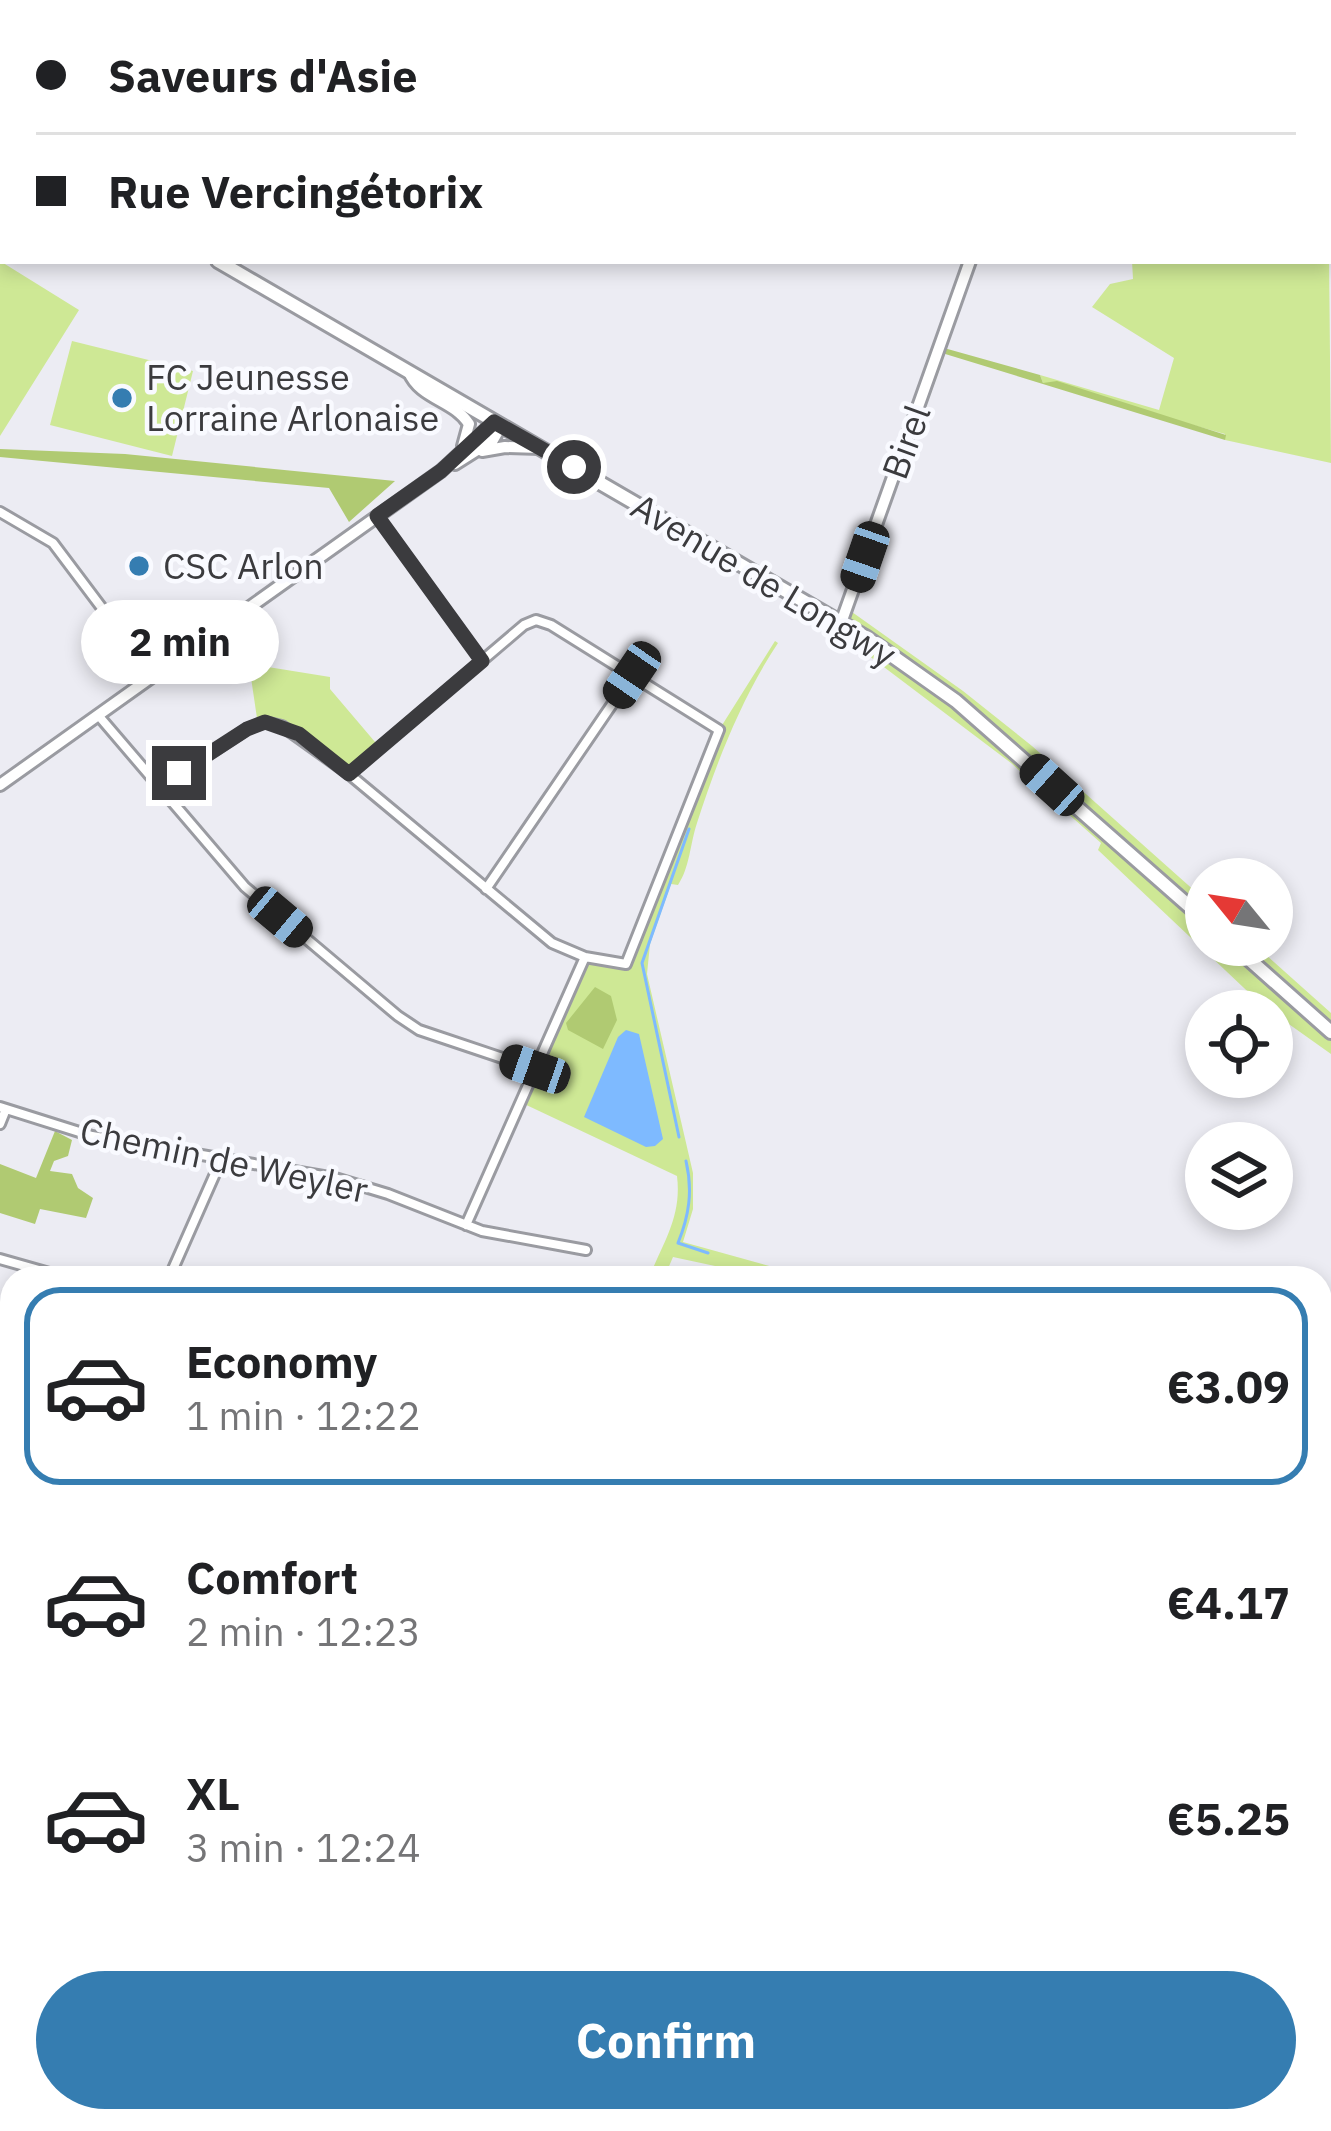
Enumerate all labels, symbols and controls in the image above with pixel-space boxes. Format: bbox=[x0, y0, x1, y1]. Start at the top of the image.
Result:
text: Saveurs d'Asie bbox=[108, 46, 418, 104]
text: Rue Vercingétorix bbox=[108, 162, 483, 220]
place label: FC Jeunesse Lorraine Arlonaise bbox=[146, 353, 439, 441]
marker: FC Jeunesse Lorraine Arlonaise bbox=[109, 385, 135, 411]
street label: Birel bbox=[871, 399, 940, 485]
route start bbox=[547, 440, 601, 494]
street label: Avenue de Longwy bbox=[623, 482, 905, 677]
car bbox=[836, 517, 894, 597]
place label: CSC Arlon bbox=[163, 542, 324, 589]
marker: CSC Arlon bbox=[126, 553, 152, 579]
callout: 2 min bbox=[80, 599, 278, 683]
text: 2 min bbox=[129, 616, 231, 667]
car bbox=[597, 635, 667, 715]
route end bbox=[152, 746, 206, 800]
car bbox=[1013, 748, 1091, 822]
north arrow bbox=[1185, 858, 1293, 966]
map controls bbox=[1185, 858, 1293, 1230]
car bbox=[241, 880, 319, 954]
button: locate bbox=[1185, 990, 1293, 1098]
car bbox=[495, 1040, 575, 1098]
street label: Chemin de Weyler bbox=[76, 1106, 372, 1213]
button: layers bbox=[1185, 1122, 1293, 1230]
icon: car bbox=[42, 1332, 150, 1440]
text: Economy bbox=[186, 1332, 377, 1390]
text: €3.09 bbox=[1167, 1357, 1290, 1415]
text: 1 min · 12:22 bbox=[186, 1390, 421, 1441]
icon: car bbox=[42, 1548, 150, 1656]
text: Comfort bbox=[186, 1548, 358, 1606]
text: €4.17 bbox=[1167, 1573, 1290, 1631]
text: 2 min · 12:23 bbox=[186, 1606, 421, 1657]
icon: car bbox=[42, 1764, 150, 1872]
text: XL bbox=[186, 1764, 240, 1822]
text: €5.25 bbox=[1167, 1789, 1290, 1847]
text: 3 min · 12:24 bbox=[186, 1822, 421, 1873]
button: Confirm bbox=[36, 1971, 1296, 2109]

